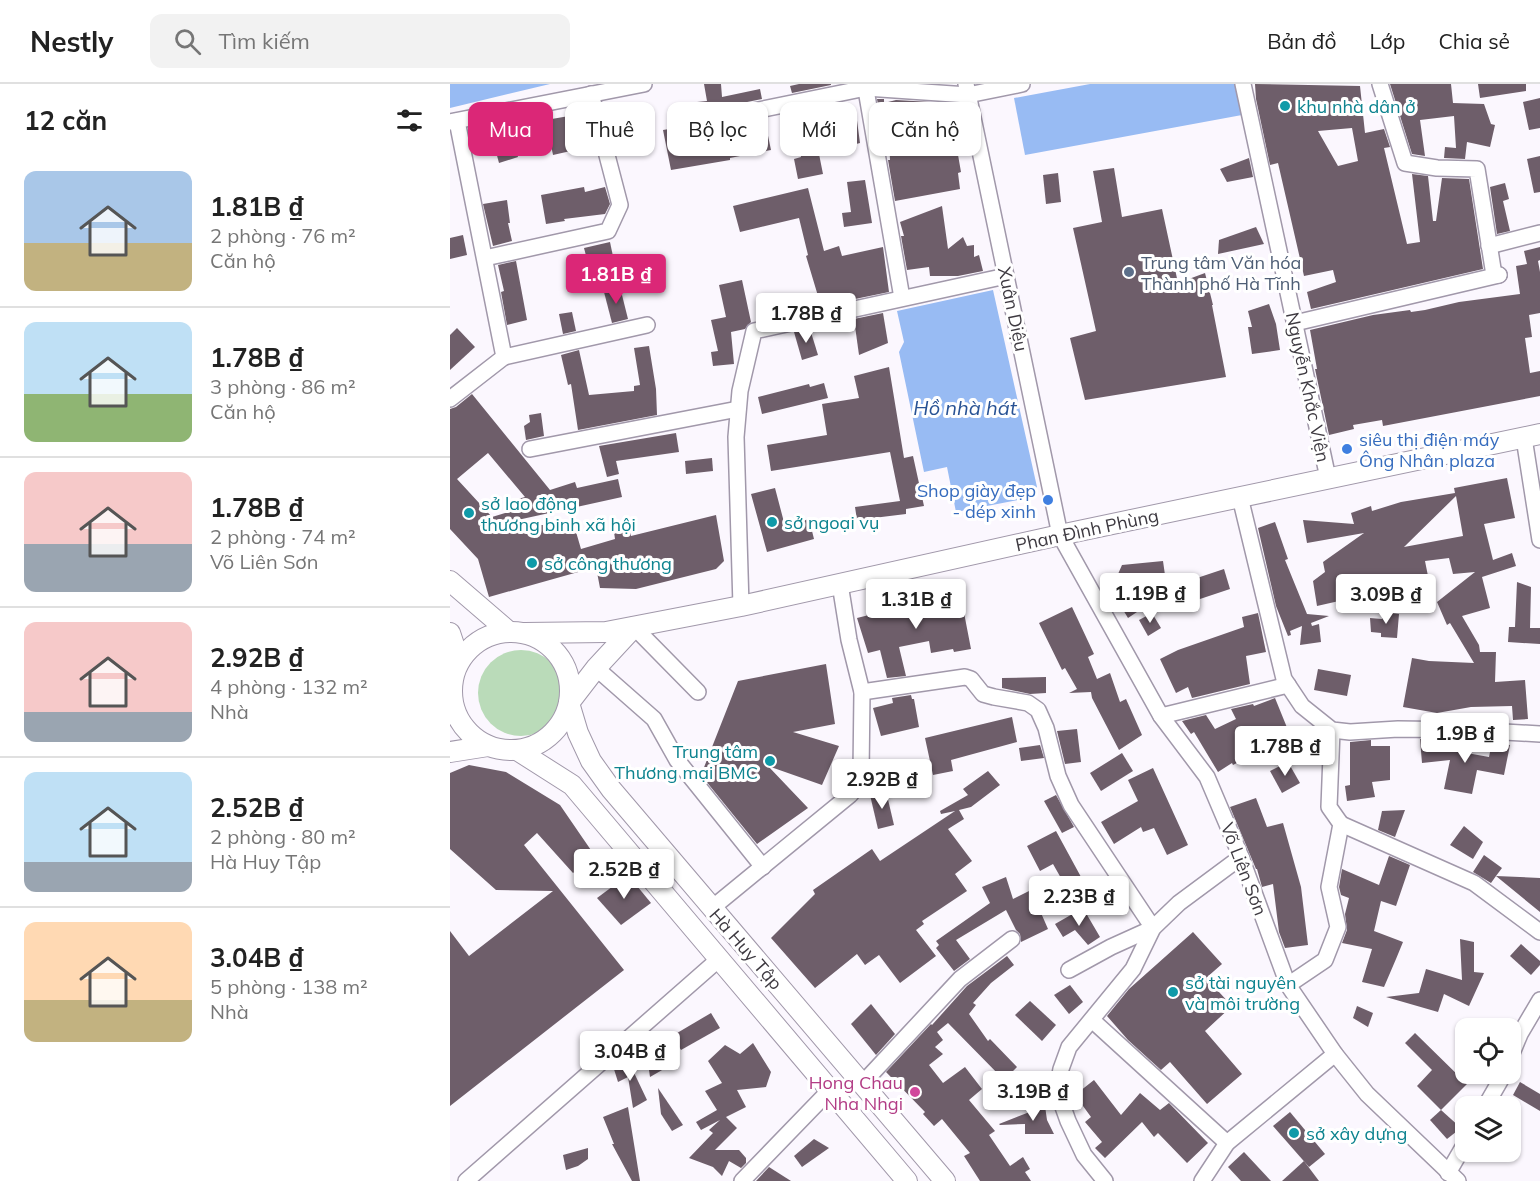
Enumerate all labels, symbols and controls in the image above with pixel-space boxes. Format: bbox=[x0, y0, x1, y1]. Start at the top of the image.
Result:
search box bbox=[150, 14, 570, 68]
text: Nestly bbox=[30, 24, 114, 59]
icon: search bbox=[171, 25, 204, 58]
text: Tìm kiếm bbox=[219, 27, 310, 55]
text: Bản đồ bbox=[1267, 28, 1336, 54]
text: Lớp bbox=[1369, 28, 1405, 54]
text: Chia sẻ bbox=[1438, 28, 1510, 54]
place label: khu nhà dân ở bbox=[1297, 95, 1416, 118]
marker: khu nhà dân ở bbox=[1278, 99, 1292, 113]
chip: Mua bbox=[468, 102, 553, 156]
chip: Thuê bbox=[565, 102, 655, 156]
chip: Bộ lọc bbox=[667, 102, 768, 156]
chip: Mới bbox=[780, 102, 857, 156]
chip: Căn hộ bbox=[869, 102, 981, 156]
text: 12 căn bbox=[24, 104, 107, 137]
icon: filters bbox=[393, 104, 426, 137]
text: 1.81B ₫ bbox=[210, 190, 304, 223]
icon: home bbox=[72, 195, 144, 267]
text: 2 phòng · 76 m² bbox=[210, 223, 356, 248]
text: Căn hộ bbox=[210, 248, 276, 273]
place label: Trung tâm Văn hóa Thành phố Hà Tĩnh bbox=[1141, 251, 1301, 295]
pin: 1.81B ₫ bbox=[561, 254, 671, 305]
text: 1.81B ₫ bbox=[580, 261, 652, 286]
street label: Xuân Diệu bbox=[993, 265, 1033, 353]
marker: Trung tâm Văn hóa Thành phố Hà Tĩnh bbox=[1122, 265, 1136, 279]
pin: 1.78B ₫ bbox=[751, 293, 861, 344]
text: 1.78B ₫ bbox=[770, 300, 842, 325]
street label: Nguyễn Khắc Viện bbox=[1281, 310, 1335, 464]
text: 1.78B ₫ bbox=[210, 341, 304, 374]
icon: home bbox=[72, 346, 144, 418]
text: 3 phòng · 86 m² bbox=[210, 374, 356, 399]
water label: Hồ nhà hát bbox=[913, 395, 1018, 420]
text: Căn hộ bbox=[210, 399, 276, 424]
place label: siêu thị điện máy Ông Nhân plaza bbox=[1359, 428, 1500, 472]
marker: siêu thị điện máy Ông Nhân plaza bbox=[1340, 442, 1354, 456]
place label: Shop giày đẹp - dép xinh bbox=[917, 479, 1036, 523]
text: 1.78B ₫ bbox=[210, 491, 304, 524]
place label: sở lao động thương binh xã hội bbox=[481, 492, 636, 536]
marker: Shop giày đẹp - dép xinh bbox=[1041, 493, 1055, 507]
icon: home bbox=[72, 496, 144, 568]
street label: Phan Đình Phùng bbox=[1013, 504, 1161, 556]
marker: sở lao động thương binh xã hội bbox=[462, 506, 476, 520]
place label: sở ngoại vụ bbox=[784, 511, 879, 534]
marker: sở ngoại vụ bbox=[765, 515, 779, 529]
text: 2 phòng · 74 m² bbox=[210, 524, 356, 549]
text: Võ Liên Sơn bbox=[210, 549, 319, 574]
place label: sở công thương bbox=[544, 552, 672, 575]
marker: sở công thương bbox=[525, 556, 539, 570]
pin: 1.19B ₫ bbox=[1095, 573, 1205, 624]
pin: 3.09B ₫ bbox=[1331, 574, 1441, 625]
pin: 1.31B ₫ bbox=[861, 579, 971, 630]
text: 1.19B ₫ bbox=[1114, 580, 1186, 605]
text: 3.09B ₫ bbox=[1350, 581, 1422, 606]
text: 1.31B ₫ bbox=[880, 586, 952, 611]
text: 2.92B ₫ bbox=[210, 641, 304, 674]
icon: home bbox=[72, 646, 144, 718]
text: 4 phòng · 132 m² bbox=[210, 674, 368, 699]
text: Nhà bbox=[210, 699, 249, 724]
pin: 1.9B ₫ bbox=[1416, 713, 1514, 764]
text: 1.9B ₫ bbox=[1435, 720, 1495, 745]
pin: 1.78B ₫ bbox=[1230, 726, 1340, 777]
text: 1.78B ₫ bbox=[1249, 733, 1321, 758]
place label: Trung tâm Thương mại BMC bbox=[614, 740, 758, 784]
marker: Trung tâm Thương mại BMC bbox=[763, 754, 777, 768]
pin: 2.92B ₫ bbox=[827, 759, 937, 810]
text: 2.92B ₫ bbox=[846, 766, 918, 791]
text: 2.52B ₫ bbox=[210, 791, 304, 824]
icon: home bbox=[72, 796, 144, 868]
street label: Võ Liên Sơn bbox=[1216, 819, 1272, 919]
text: 2 phòng · 80 m² bbox=[210, 824, 356, 849]
text: Hà Huy Tập bbox=[210, 849, 321, 874]
pin: 2.52B ₫ bbox=[569, 849, 679, 900]
text: 2.52B ₫ bbox=[588, 856, 660, 881]
pin: 2.23B ₫ bbox=[1024, 876, 1134, 927]
text: 2.23B ₫ bbox=[1043, 883, 1115, 908]
street label: Hà Huy Tập bbox=[704, 904, 788, 994]
text: 3.04B ₫ bbox=[210, 941, 304, 974]
icon: home bbox=[72, 946, 144, 1018]
place label: sở tài nguyên và môi trường bbox=[1185, 971, 1300, 1015]
text: 5 phòng · 138 m² bbox=[210, 974, 368, 999]
marker: sở tài nguyên và môi trường bbox=[1166, 985, 1180, 999]
text: Nhà bbox=[210, 999, 249, 1024]
map controls bbox=[1455, 1018, 1521, 1162]
button: locate bbox=[1455, 1018, 1521, 1084]
pin: 3.04B ₫ bbox=[575, 1031, 685, 1082]
text: 3.04B ₫ bbox=[594, 1038, 666, 1063]
place label: Hong Chau Nha Nhgi bbox=[809, 1071, 903, 1115]
pin: 3.19B ₫ bbox=[978, 1071, 1088, 1122]
text: 3.19B ₫ bbox=[997, 1078, 1069, 1103]
marker: Hong Chau Nha Nhgi bbox=[908, 1085, 922, 1099]
button: layers bbox=[1455, 1096, 1521, 1162]
place label: sở xây dựng bbox=[1306, 1122, 1407, 1145]
marker: sở xây dựng bbox=[1287, 1126, 1301, 1140]

